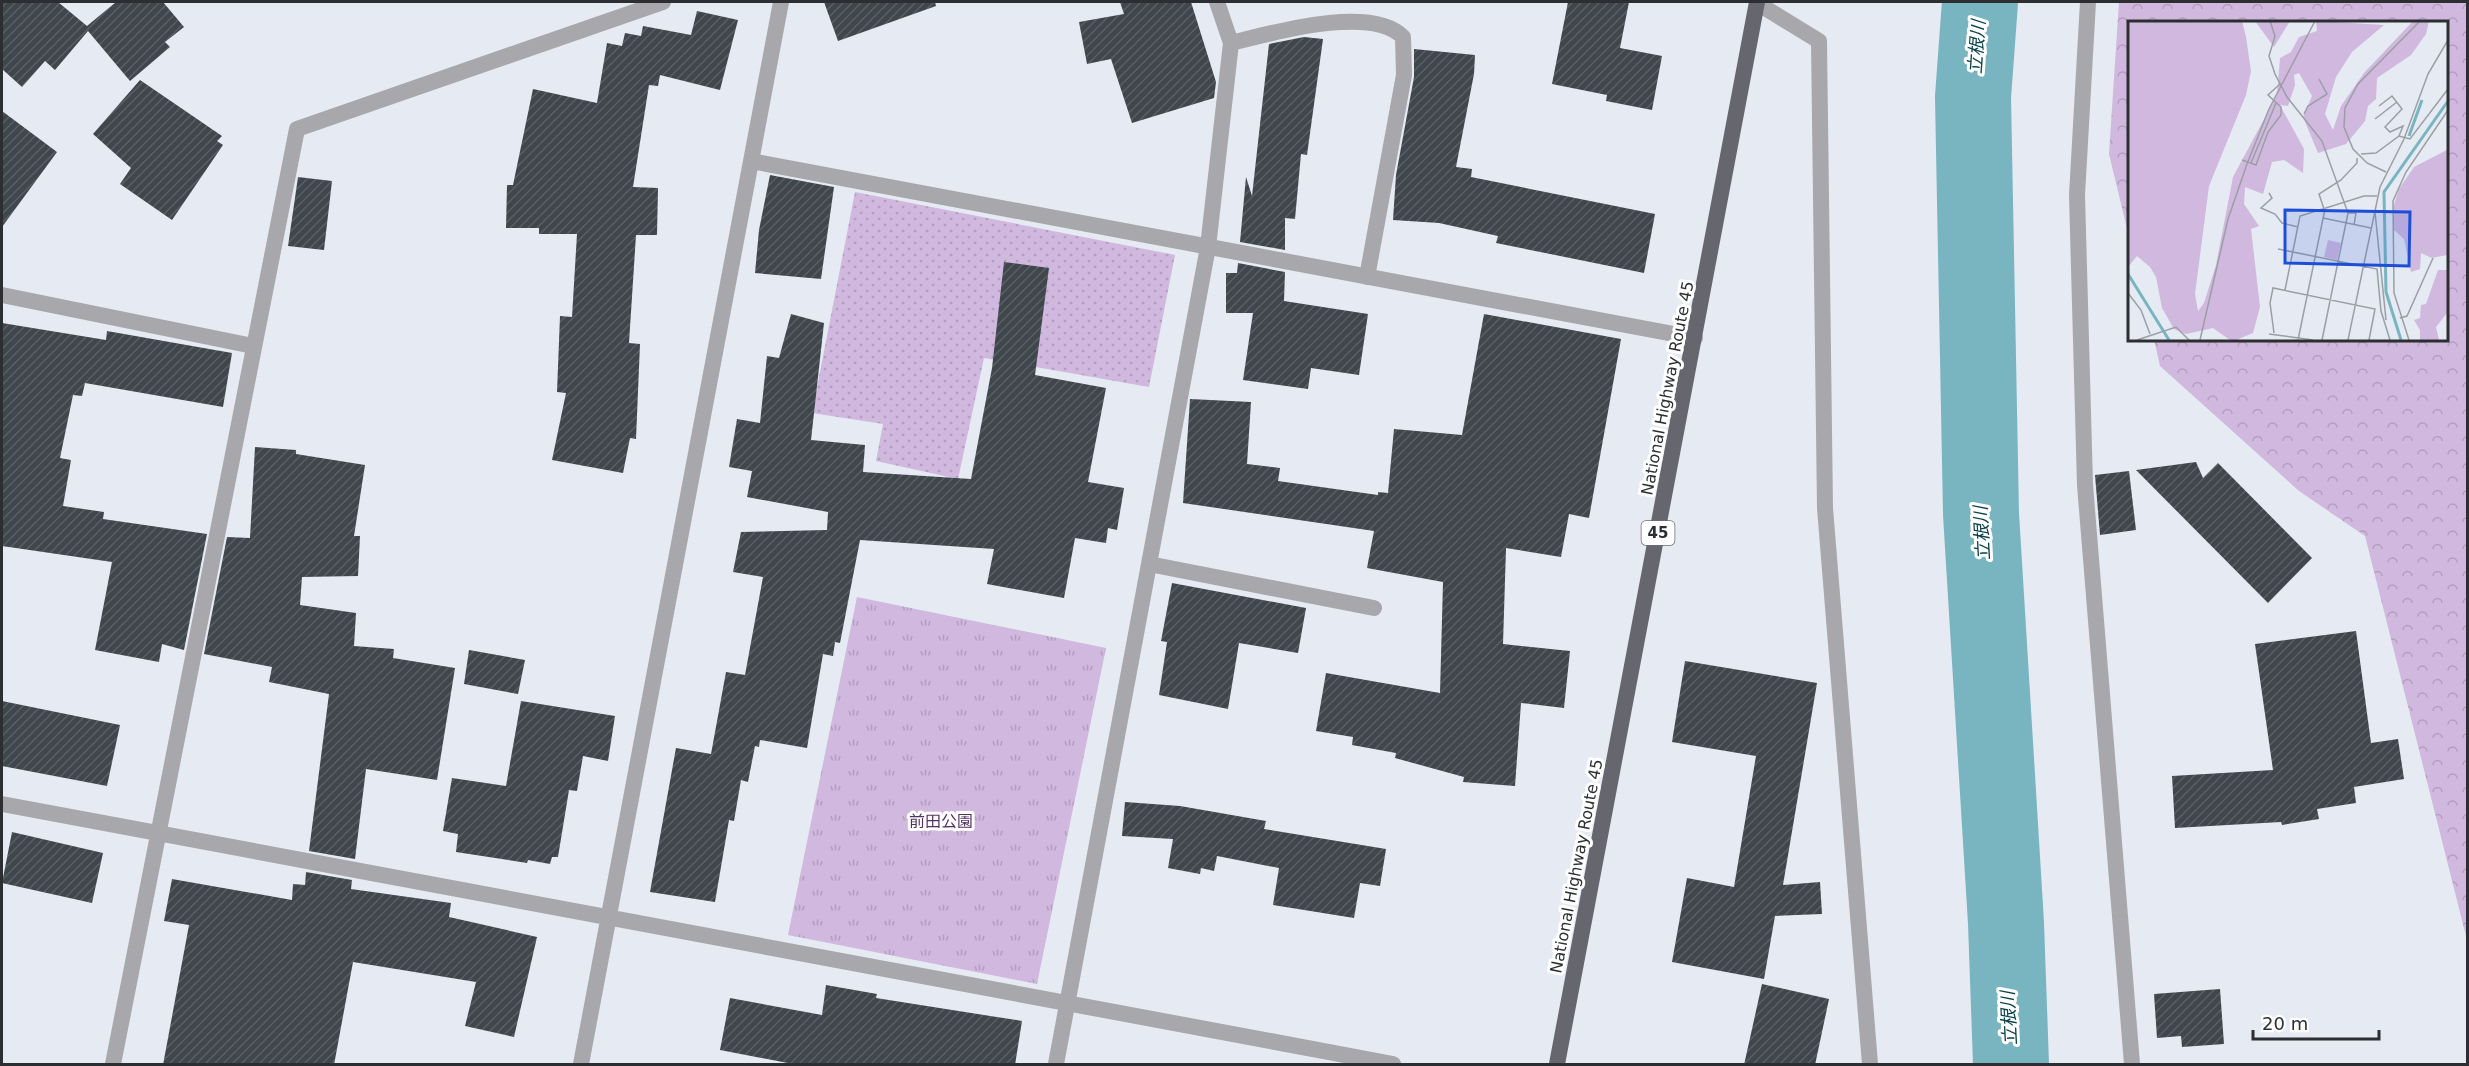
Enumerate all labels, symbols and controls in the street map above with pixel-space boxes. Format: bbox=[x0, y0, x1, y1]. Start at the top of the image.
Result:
water label: 立根川 bbox=[1964, 17, 1989, 75]
inset map bbox=[2128, 21, 2448, 340]
street label: National Highway Route 45 bbox=[1637, 279, 1698, 497]
water label: 立根川 bbox=[1969, 504, 1993, 561]
road number: 45 bbox=[1642, 521, 1674, 545]
street label: National Highway Route 45 bbox=[1546, 757, 1607, 975]
park label: 前田公園 bbox=[909, 812, 973, 831]
water label: 立根川 bbox=[1996, 989, 2020, 1046]
scale bar bbox=[2253, 1003, 2379, 1041]
text: 20 m bbox=[2262, 1013, 2308, 1034]

